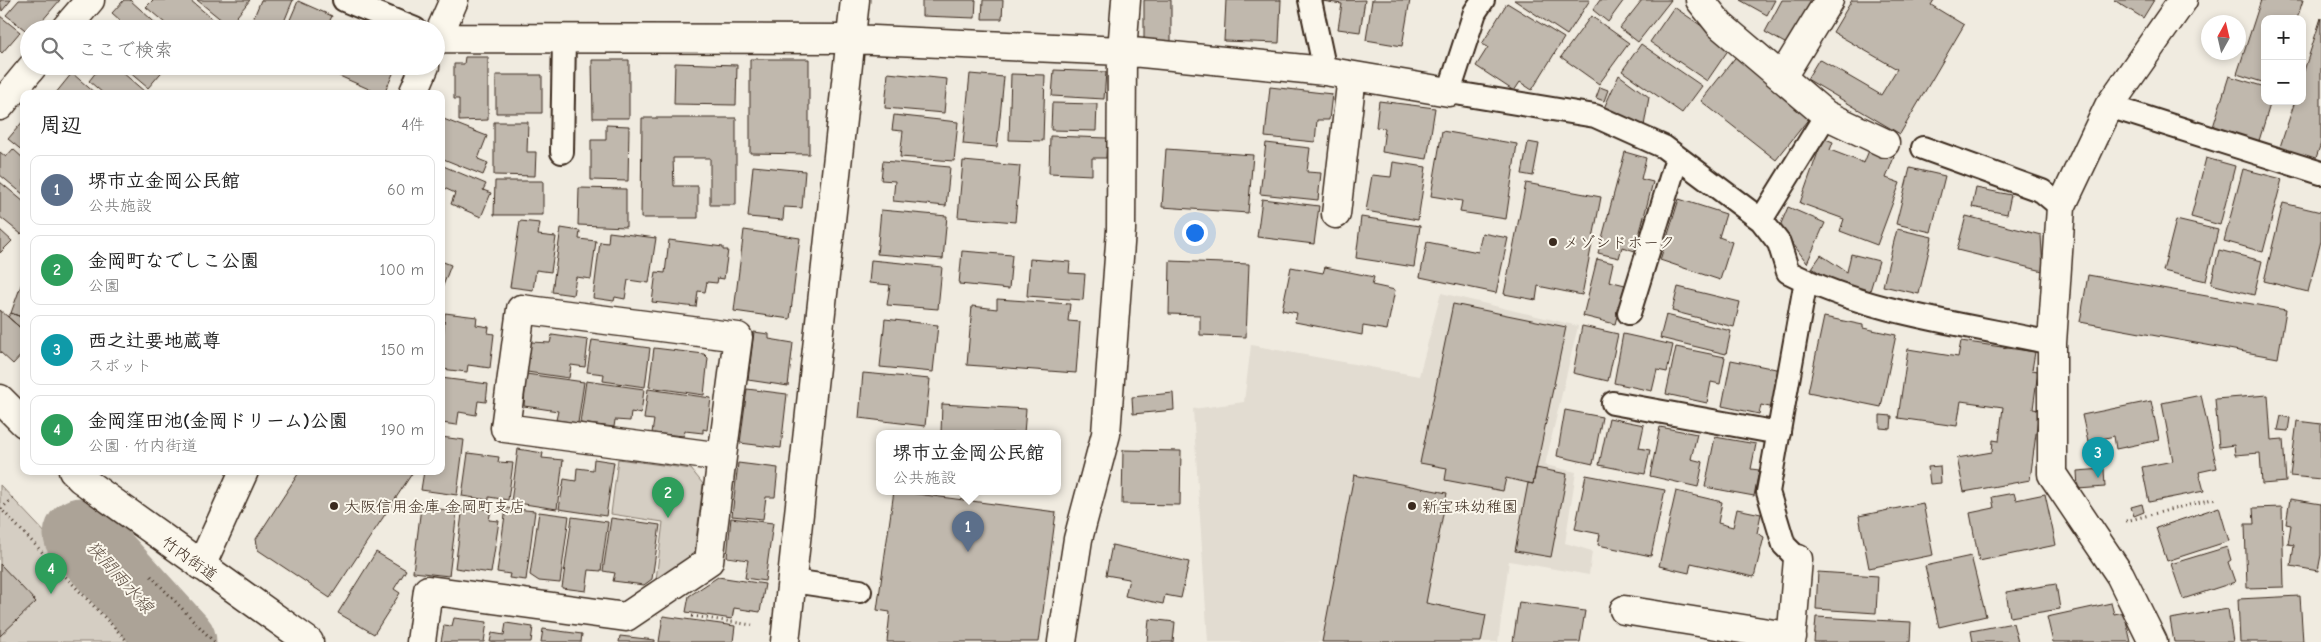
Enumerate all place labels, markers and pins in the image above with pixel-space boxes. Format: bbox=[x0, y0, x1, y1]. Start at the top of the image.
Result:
place label: メゾンドホーク bbox=[1563, 234, 1675, 252]
marker: メゾンドホーク bbox=[1547, 236, 1559, 248]
pin: 3 bbox=[2082, 437, 2114, 478]
pin: 2 bbox=[652, 477, 684, 518]
place label: 大阪信用金庫 金岡町支店 bbox=[344, 498, 525, 516]
place label: 新宝珠幼稚園 bbox=[1422, 498, 1518, 516]
marker: 大阪信用金庫 金岡町支店 bbox=[328, 500, 340, 512]
marker: 新宝珠幼稚園 bbox=[1406, 500, 1418, 512]
pin: 1 bbox=[952, 511, 984, 552]
pin: 4 bbox=[35, 553, 67, 594]

